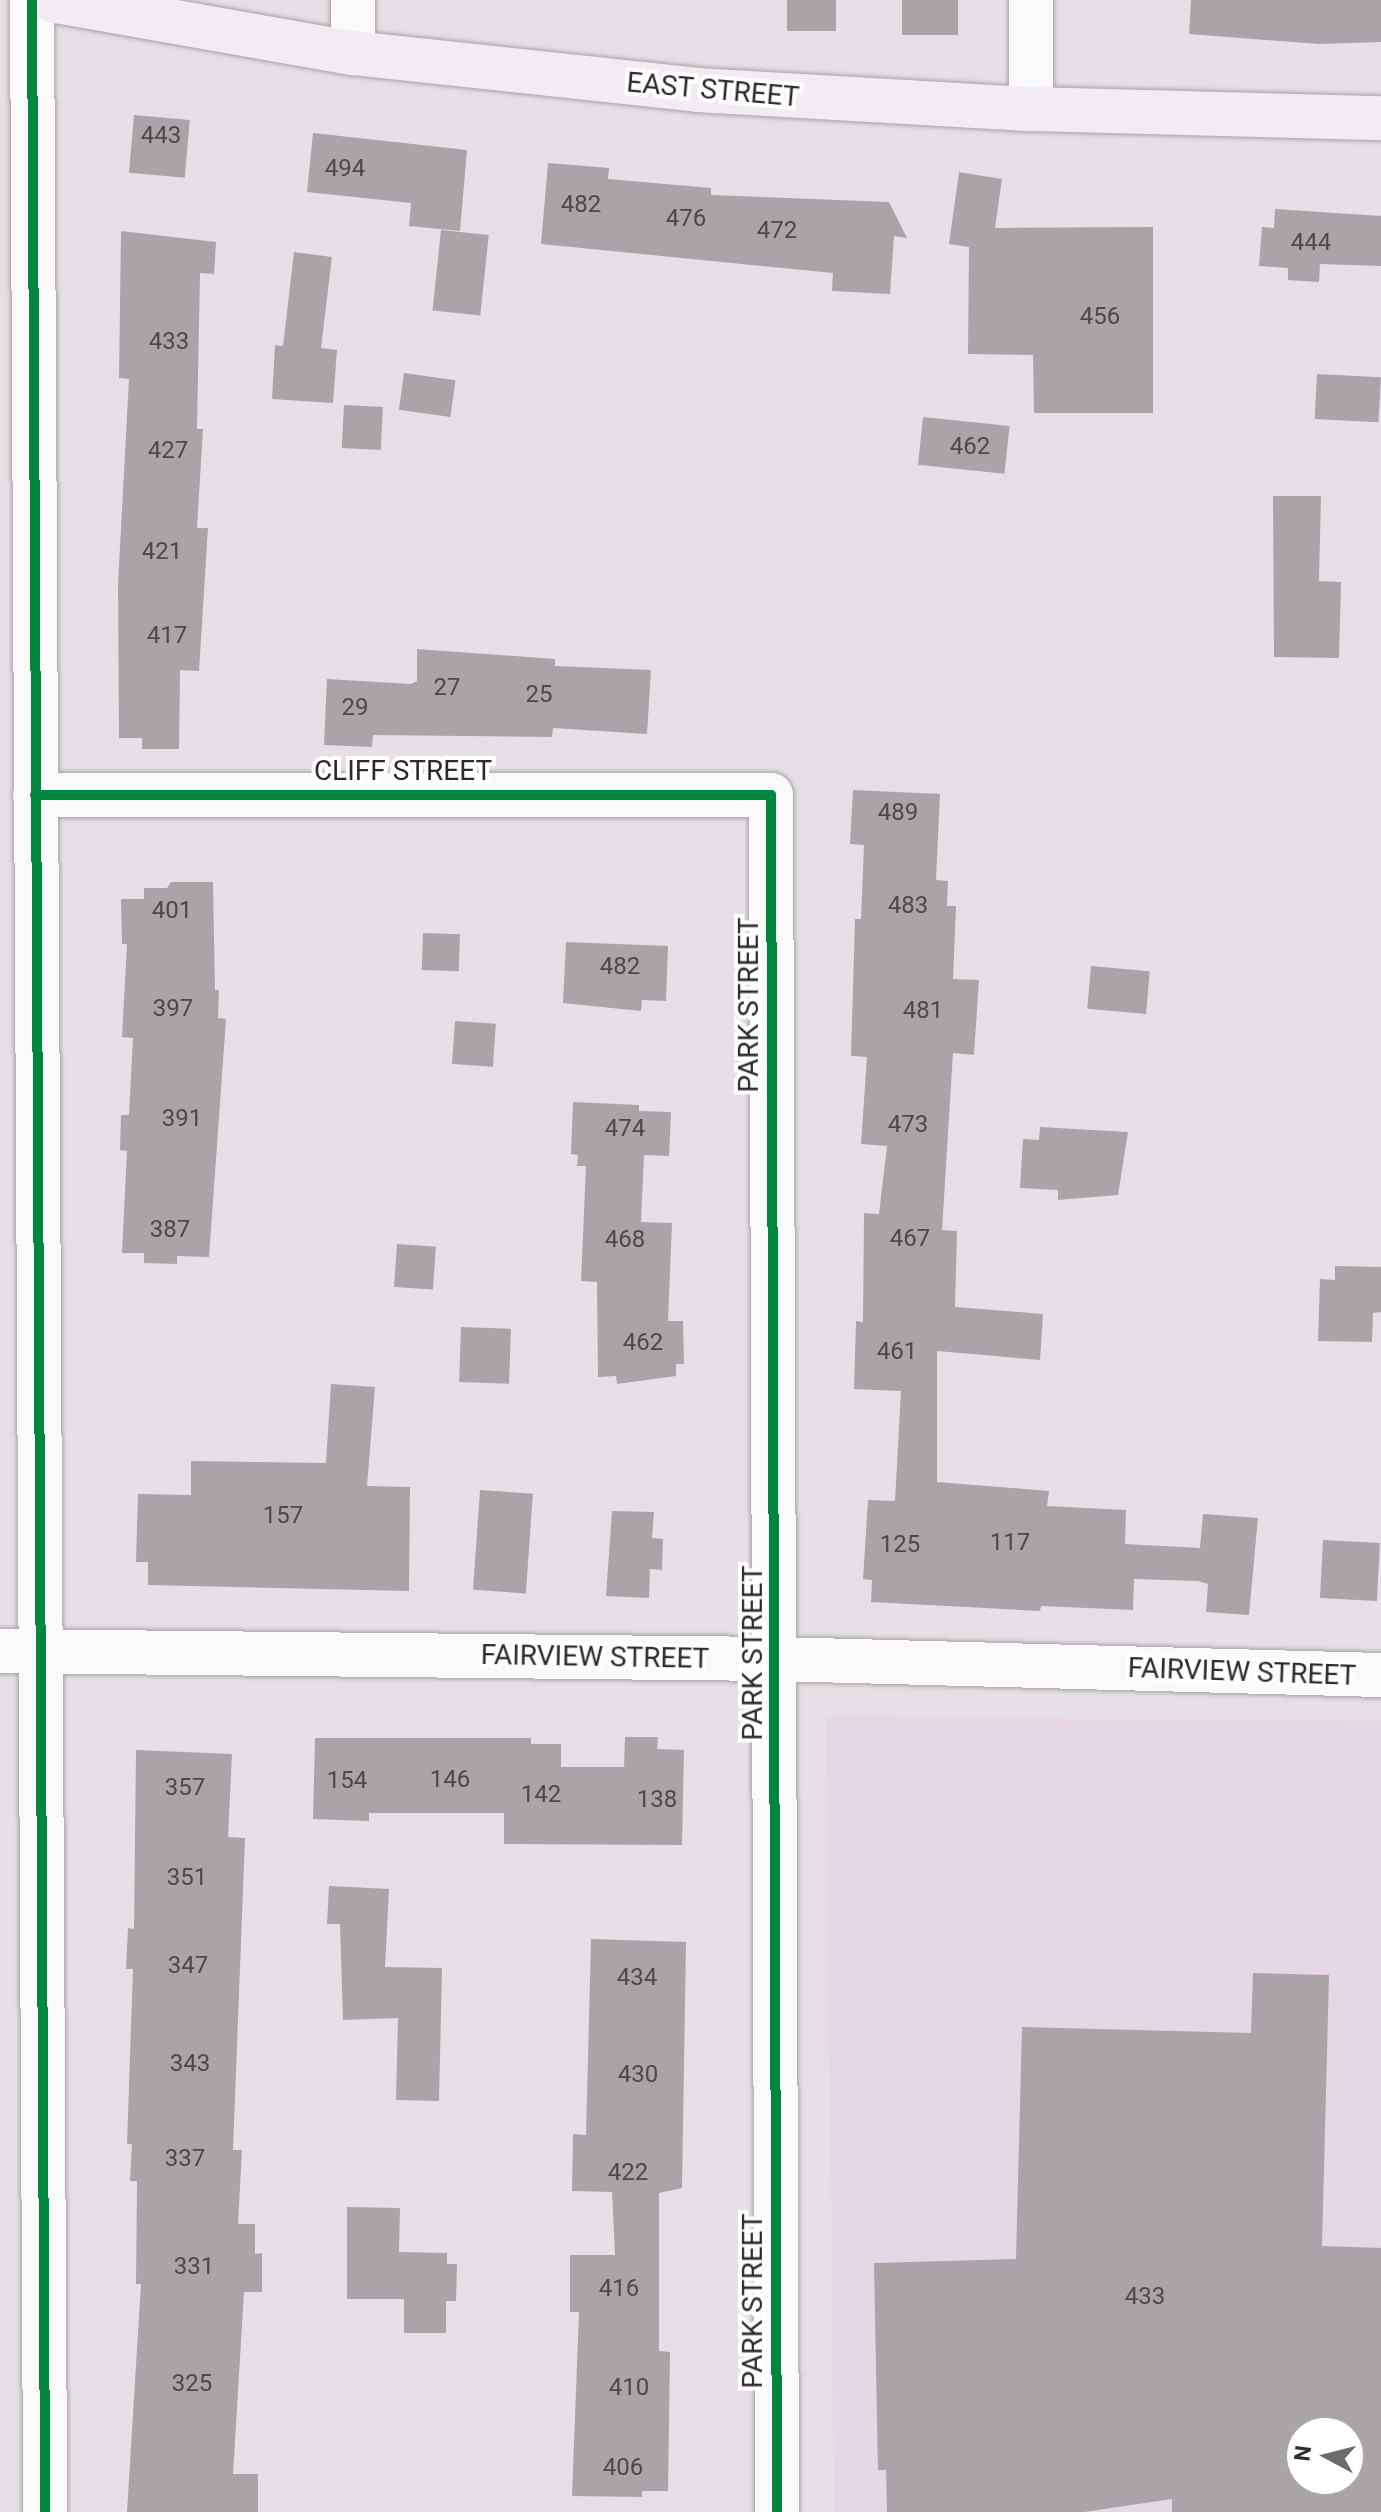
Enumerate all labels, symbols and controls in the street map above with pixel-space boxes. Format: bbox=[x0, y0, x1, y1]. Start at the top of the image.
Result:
street label: EAST STREET bbox=[625, 66, 801, 114]
house number: 443 bbox=[141, 122, 181, 150]
house number: 494 bbox=[325, 155, 365, 183]
house number: 482 bbox=[561, 191, 601, 219]
house number: 476 bbox=[666, 205, 706, 233]
house number: 472 bbox=[757, 217, 797, 245]
house number: 444 bbox=[1291, 229, 1331, 257]
house number: 456 bbox=[1080, 303, 1120, 331]
house number: 433 bbox=[149, 328, 189, 356]
house number: 462 bbox=[950, 433, 990, 461]
house number: 427 bbox=[148, 437, 188, 465]
house number: 421 bbox=[142, 538, 182, 566]
house number: 417 bbox=[147, 622, 187, 650]
house number: 27 bbox=[434, 674, 460, 702]
house number: 25 bbox=[526, 681, 552, 709]
house number: 29 bbox=[342, 694, 368, 722]
street label: CLIFF STREET bbox=[314, 754, 492, 788]
house number: 489 bbox=[878, 799, 918, 827]
house number: 483 bbox=[888, 892, 928, 920]
house number: 401 bbox=[152, 897, 192, 925]
street label: PARK STREET bbox=[732, 917, 766, 1093]
house number: 482 bbox=[600, 953, 640, 981]
house number: 397 bbox=[153, 995, 193, 1023]
house number: 481 bbox=[903, 997, 943, 1025]
house number: 391 bbox=[162, 1105, 202, 1133]
house number: 473 bbox=[888, 1111, 928, 1139]
house number: 474 bbox=[605, 1115, 645, 1143]
house number: 387 bbox=[150, 1216, 190, 1244]
house number: 467 bbox=[890, 1225, 930, 1253]
house number: 468 bbox=[605, 1226, 645, 1254]
house number: 462 bbox=[623, 1329, 663, 1357]
house number: 461 bbox=[877, 1338, 917, 1366]
house number: 157 bbox=[263, 1502, 303, 1530]
house number: 117 bbox=[990, 1529, 1030, 1557]
house number: 125 bbox=[880, 1531, 920, 1559]
street label: PARK STREET bbox=[736, 1565, 770, 1741]
street label: FAIRVIEW STREET bbox=[480, 1638, 710, 1676]
street label: FAIRVIEW STREET bbox=[1127, 1651, 1357, 1693]
house number: 146 bbox=[430, 1766, 470, 1794]
house number: 154 bbox=[327, 1767, 367, 1795]
house number: 357 bbox=[165, 1774, 205, 1802]
house number: 142 bbox=[521, 1781, 561, 1809]
house number: 138 bbox=[637, 1786, 677, 1814]
house number: 351 bbox=[167, 1864, 207, 1892]
house number: 347 bbox=[168, 1952, 208, 1980]
house number: 434 bbox=[617, 1964, 657, 1992]
house number: 343 bbox=[170, 2050, 210, 2078]
house number: 430 bbox=[618, 2061, 658, 2089]
house number: 337 bbox=[165, 2145, 205, 2173]
house number: 422 bbox=[608, 2159, 648, 2187]
street label: PARK STREET bbox=[736, 2213, 770, 2389]
house number: 331 bbox=[174, 2253, 214, 2281]
house number: 416 bbox=[599, 2275, 639, 2303]
house number: 433 bbox=[1125, 2283, 1165, 2311]
house number: 325 bbox=[172, 2370, 212, 2398]
house number: 410 bbox=[609, 2374, 649, 2402]
north arrow bbox=[1285, 2416, 1365, 2496]
text: N bbox=[1289, 2444, 1316, 2462]
house number: 406 bbox=[603, 2454, 643, 2482]

